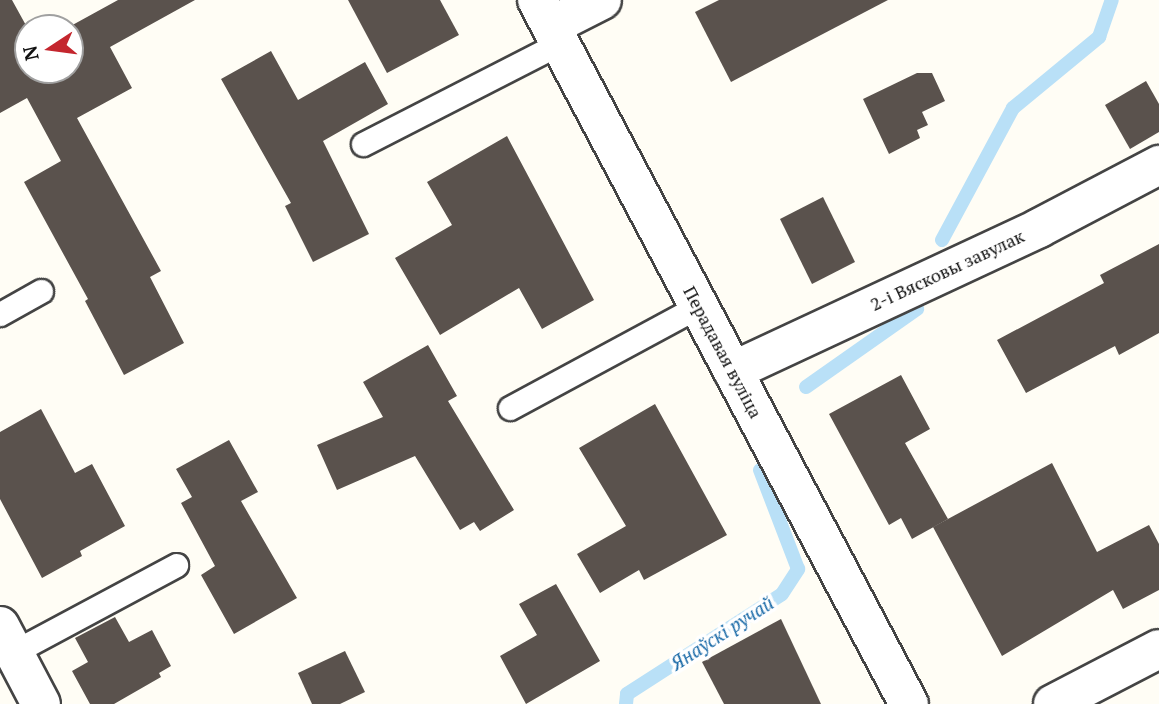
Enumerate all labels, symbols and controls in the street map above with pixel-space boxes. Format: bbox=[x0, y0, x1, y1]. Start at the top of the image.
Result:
north arrow bbox=[14, 14, 84, 84]
text: N bbox=[16, 44, 44, 63]
street label: 2-і Вясковы завулак bbox=[867, 225, 1027, 315]
street label: Перадавая вуліца bbox=[679, 282, 767, 422]
water label: Янаўскі ручай bbox=[666, 591, 778, 675]

